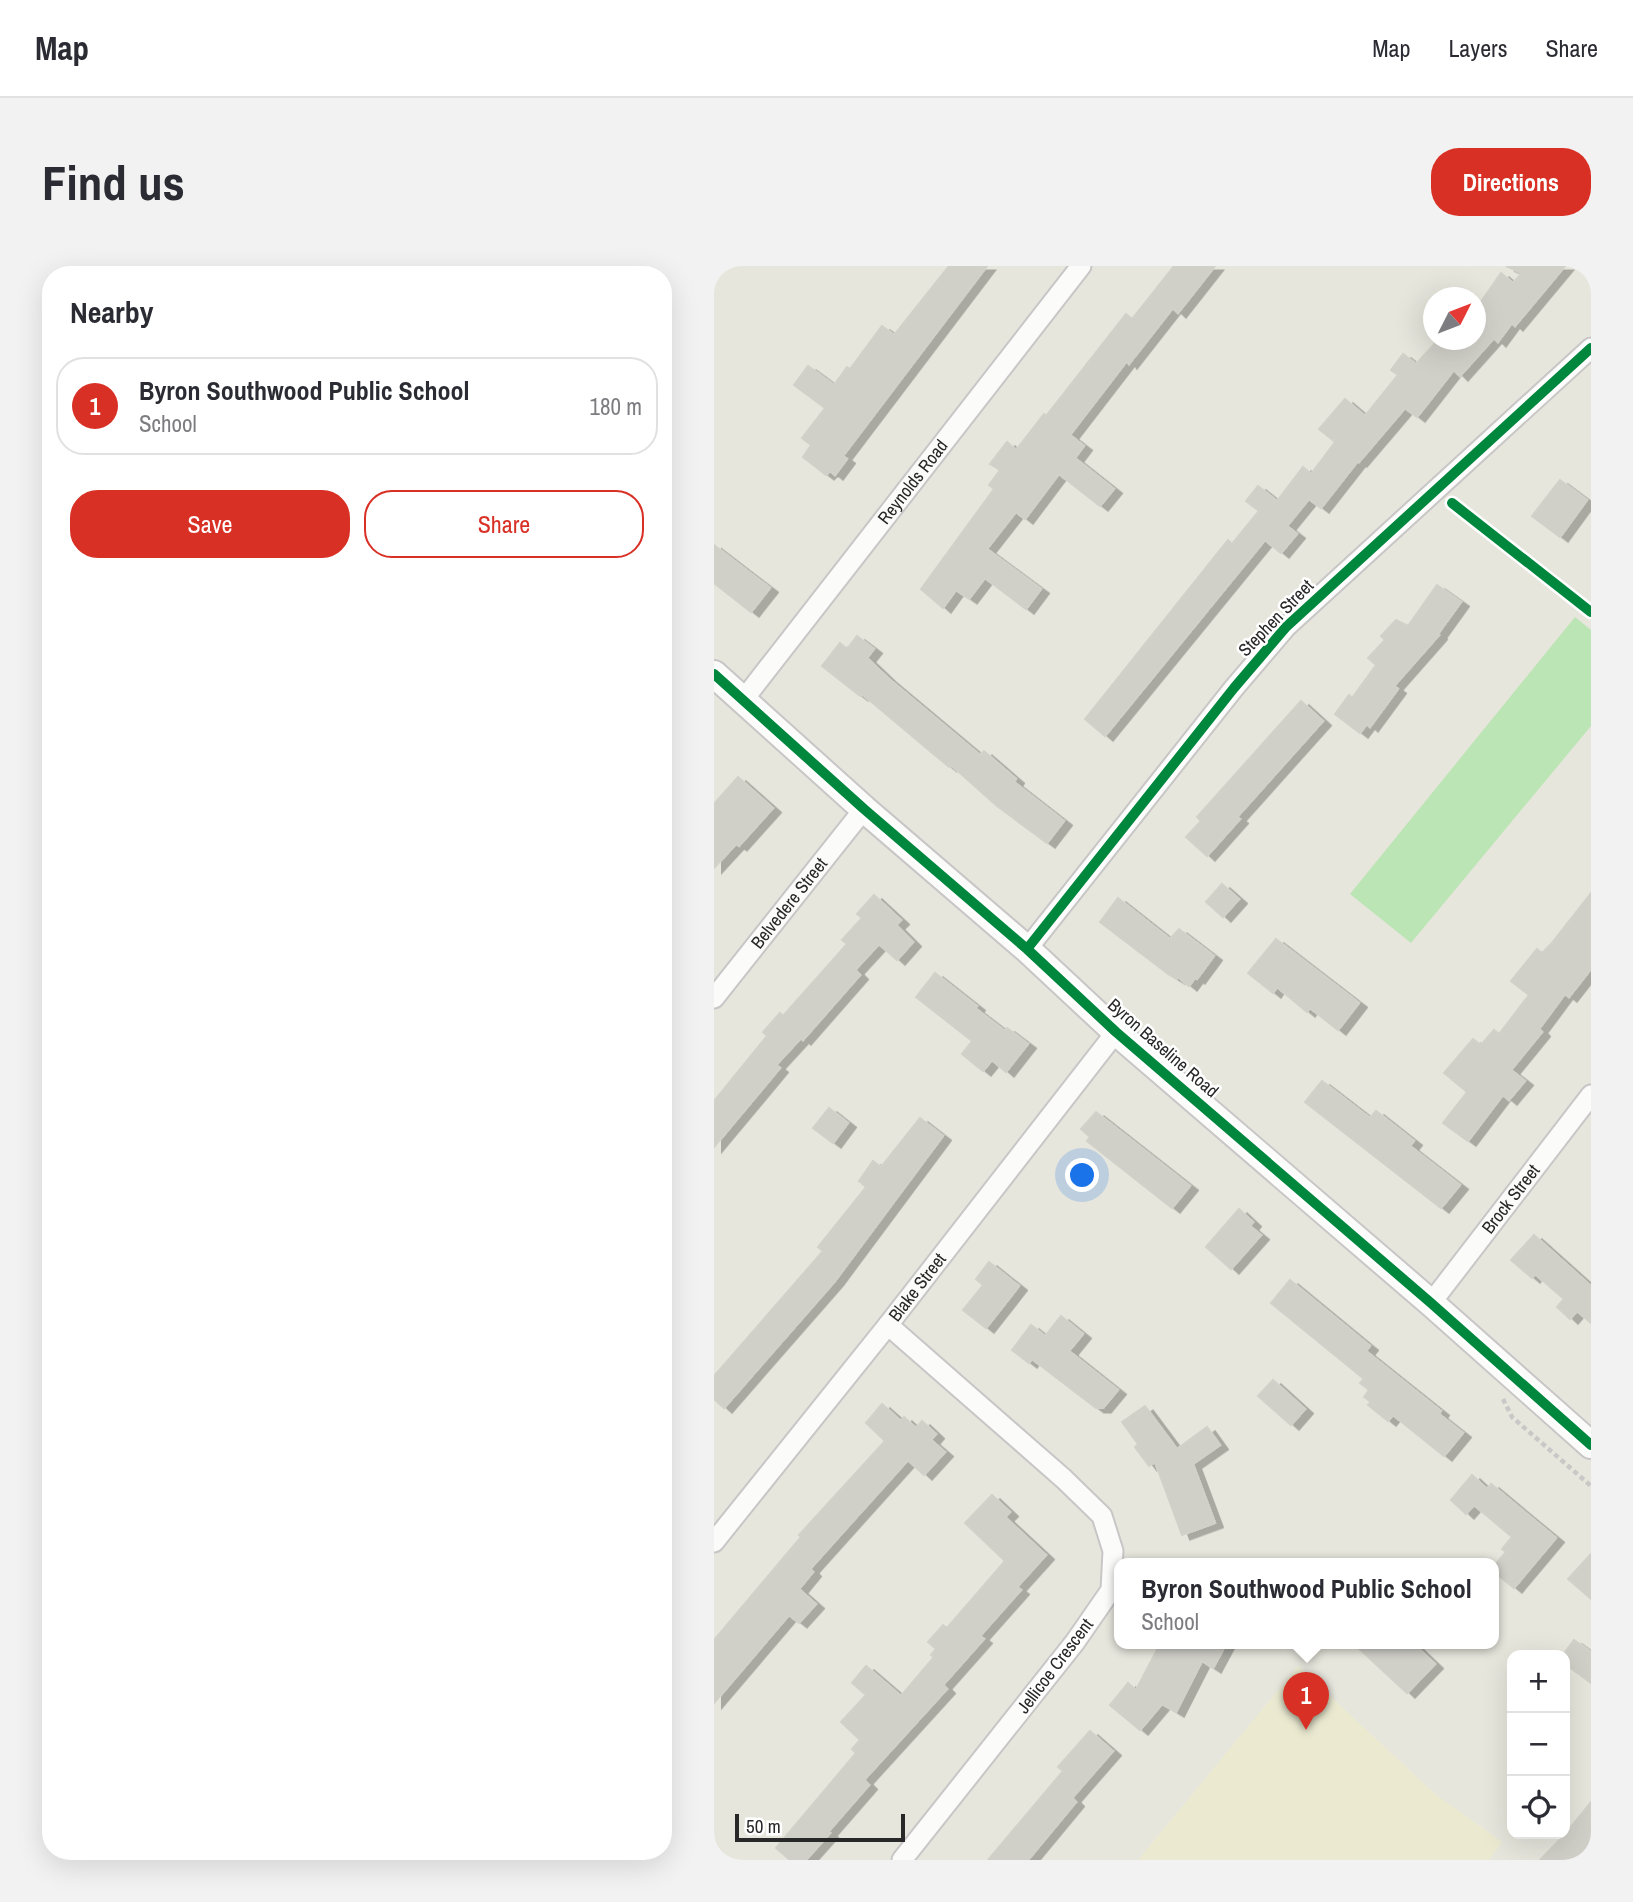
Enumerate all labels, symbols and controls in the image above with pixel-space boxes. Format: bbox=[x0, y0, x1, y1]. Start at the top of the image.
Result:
text: Map bbox=[35, 26, 89, 70]
text: Map bbox=[1372, 32, 1410, 64]
text: Layers bbox=[1448, 32, 1507, 64]
text: Share bbox=[1545, 32, 1598, 64]
button: Directions bbox=[1431, 148, 1591, 216]
text: Find us bbox=[42, 149, 185, 215]
north arrow bbox=[1423, 287, 1486, 350]
text: Nearby bbox=[70, 292, 153, 332]
text: Byron Southwood Public School bbox=[139, 373, 470, 408]
text: 1 bbox=[90, 391, 100, 422]
text: 180 m bbox=[590, 391, 642, 422]
text: School bbox=[139, 408, 197, 439]
street label: Reynolds Road bbox=[872, 434, 953, 529]
button: Save bbox=[70, 490, 350, 558]
button: Share bbox=[364, 490, 644, 558]
street label: Stephen Street bbox=[1232, 574, 1319, 662]
street label: Belvedere Street bbox=[745, 852, 833, 954]
street label: Byron Baseline Road bbox=[1102, 992, 1224, 1103]
your location bbox=[1065, 1158, 1099, 1192]
street label: Brock Street bbox=[1476, 1159, 1545, 1239]
street label: Blake Street bbox=[882, 1247, 952, 1326]
popup bbox=[1114, 1558, 1499, 1649]
text: Byron Southwood Public School bbox=[1141, 1571, 1472, 1606]
text: School bbox=[1141, 1606, 1199, 1637]
street label: Jellicoe Crescent bbox=[1011, 1613, 1099, 1718]
map controls bbox=[1507, 1650, 1570, 1839]
button: + bbox=[1507, 1650, 1570, 1713]
pin: 1 bbox=[1283, 1672, 1329, 1730]
button: − bbox=[1507, 1713, 1570, 1776]
button: locate bbox=[1507, 1776, 1570, 1839]
scale bar bbox=[735, 1811, 905, 1843]
text: 50 m bbox=[746, 1813, 781, 1839]

